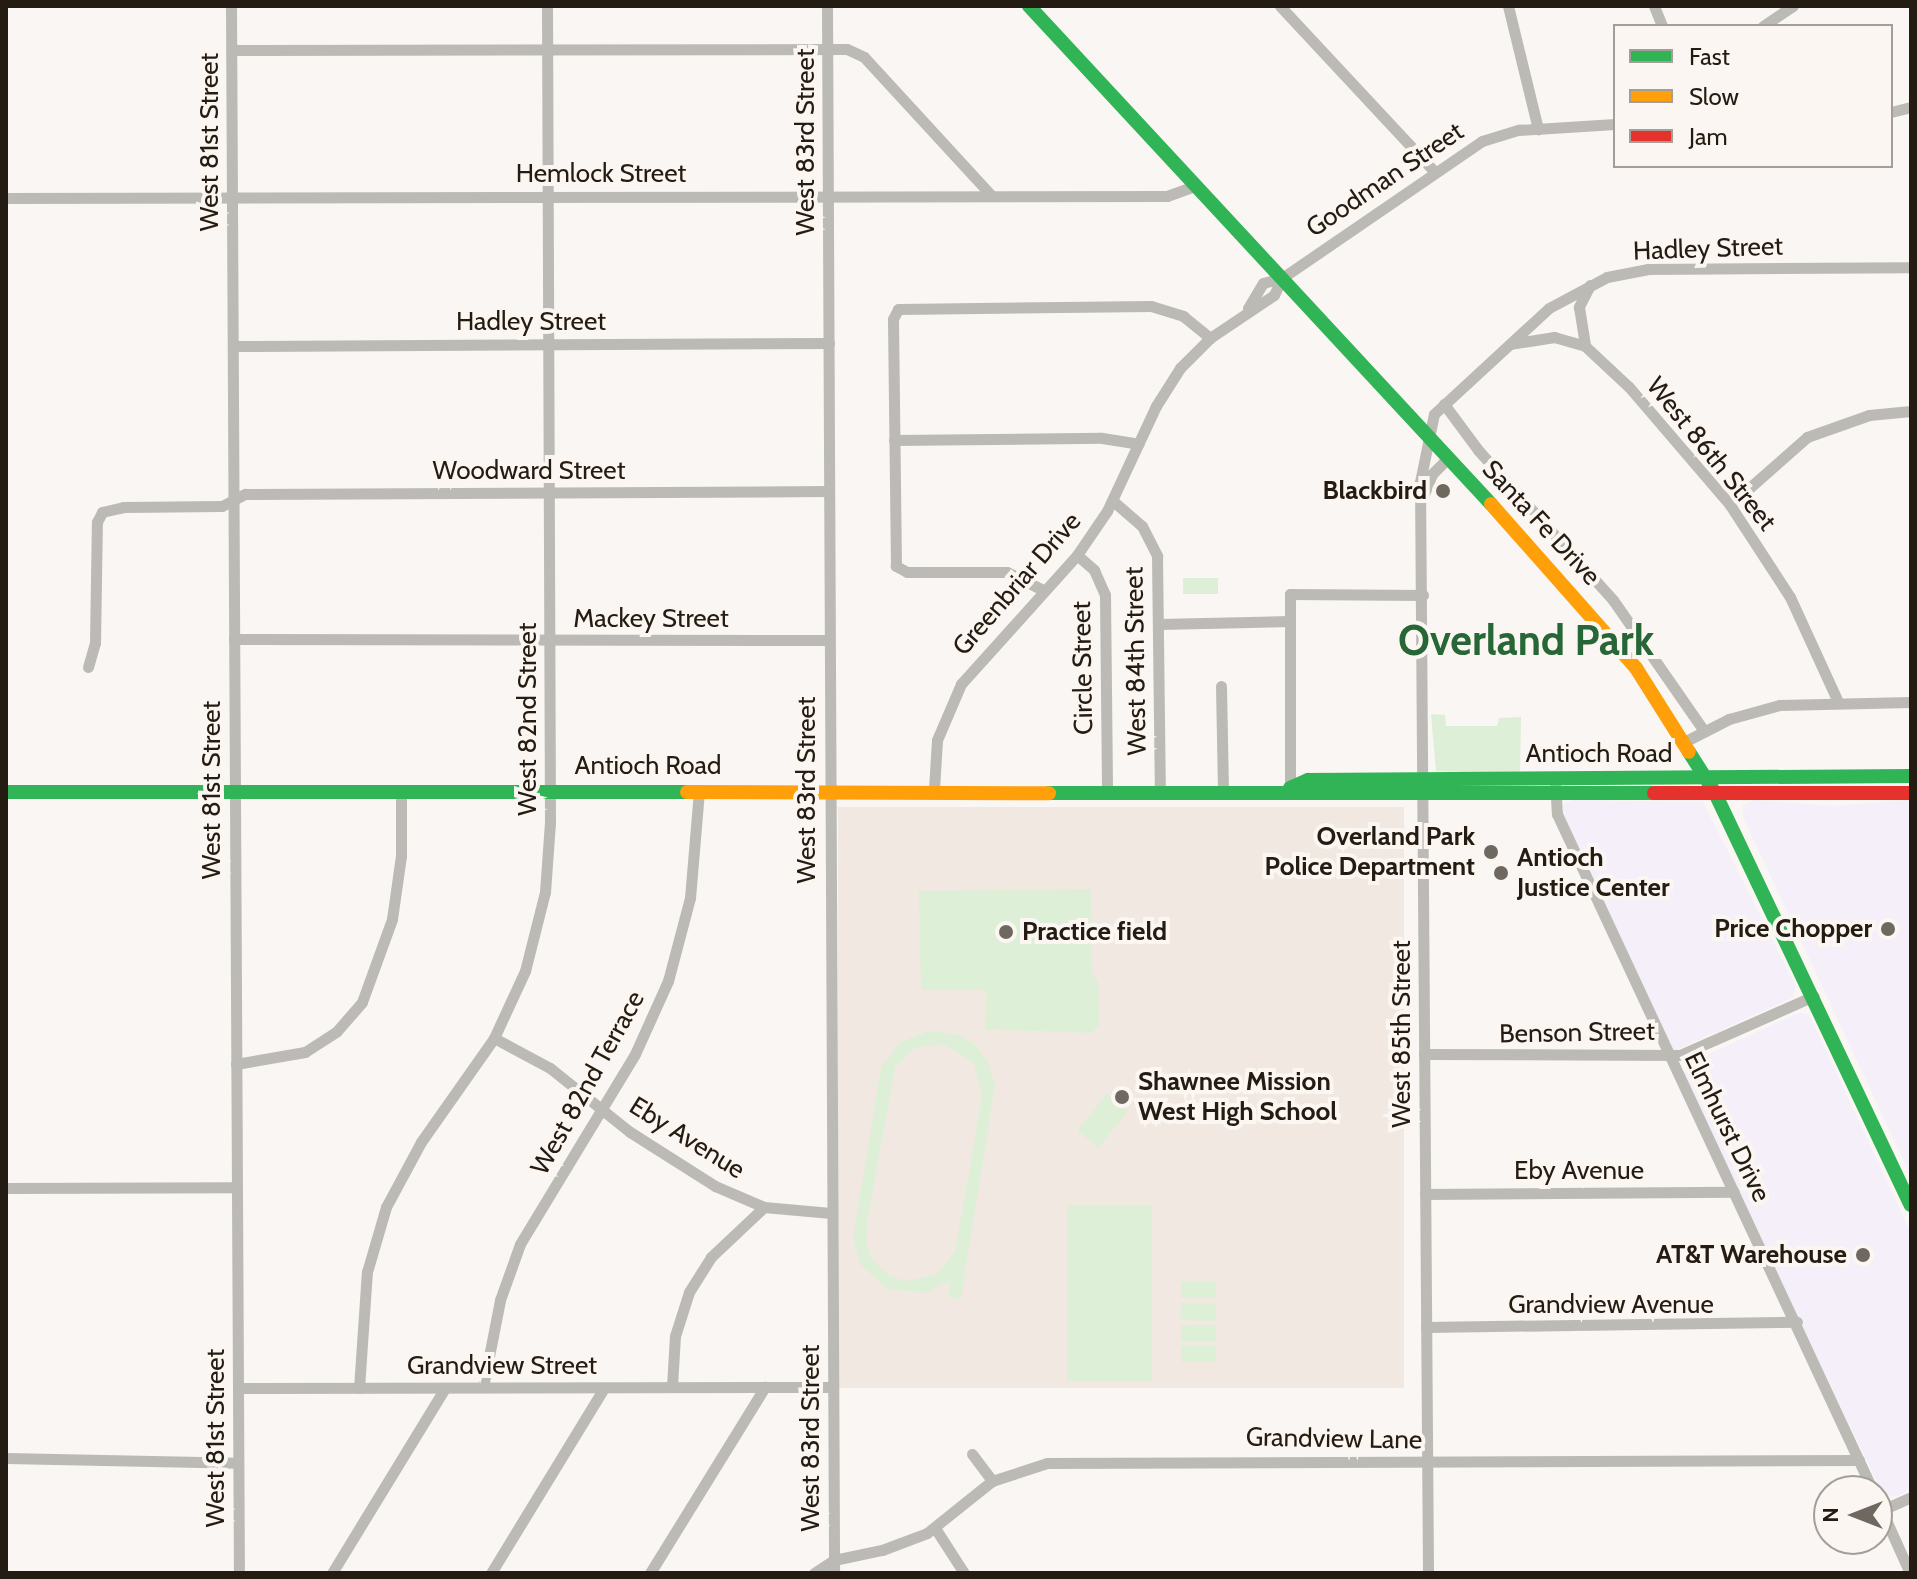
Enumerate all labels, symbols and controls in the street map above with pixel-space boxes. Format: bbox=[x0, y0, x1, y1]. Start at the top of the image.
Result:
legend bbox=[1613, 24, 1893, 168]
text: Fast bbox=[1689, 42, 1730, 71]
street label: West 83rd Street bbox=[790, 48, 822, 236]
street label: West 81st Street bbox=[194, 53, 226, 231]
text: Slow bbox=[1689, 82, 1739, 111]
street label: Goodman Street bbox=[1300, 116, 1470, 244]
text: Jam bbox=[1689, 122, 1727, 151]
street label: Hemlock Street bbox=[516, 158, 686, 190]
street label: Hadley Street bbox=[1633, 231, 1783, 267]
street label: Hadley Street bbox=[456, 306, 606, 338]
street label: West 86th Street bbox=[1640, 371, 1782, 537]
street label: Santa Fe Drive bbox=[1475, 454, 1607, 592]
street label: Woodward Street bbox=[433, 455, 625, 487]
place label: Blackbird bbox=[1322, 475, 1427, 507]
marker: Blackbird bbox=[1434, 482, 1452, 500]
street label: Greenbriar Drive bbox=[946, 506, 1088, 662]
street label: West 84th Street bbox=[1119, 566, 1153, 756]
street label: Circle Street bbox=[1066, 601, 1100, 735]
street label: Mackey Street bbox=[573, 603, 729, 635]
district label: Overland Park bbox=[1398, 615, 1654, 665]
street label: West 82nd Street bbox=[512, 622, 544, 816]
street label: West 83rd Street bbox=[791, 696, 823, 884]
street label: West 81st Street bbox=[196, 701, 228, 879]
street label: Antioch Road bbox=[1525, 738, 1673, 770]
street label: Antioch Road bbox=[574, 750, 722, 782]
place label: Overland Park Police Department bbox=[1265, 821, 1475, 882]
place label: Antioch Justice Center bbox=[1517, 842, 1670, 904]
marker: Overland Park Police Department bbox=[1482, 843, 1500, 861]
marker: Antioch Justice Center bbox=[1492, 864, 1510, 882]
place label: Price Chopper bbox=[1714, 913, 1872, 945]
place label: Practice field bbox=[1022, 916, 1167, 948]
marker: Price Chopper bbox=[1879, 920, 1897, 938]
marker: Practice field bbox=[997, 923, 1015, 941]
street label: West 85th Street bbox=[1386, 940, 1418, 1128]
street label: West 82nd Terrace bbox=[525, 986, 651, 1180]
street label: Benson Street bbox=[1499, 1016, 1655, 1050]
street label: Elmhurst Drive bbox=[1677, 1047, 1777, 1207]
place label: Shawnee Mission West High School bbox=[1138, 1066, 1337, 1128]
marker: Shawnee Mission West High School bbox=[1113, 1088, 1131, 1106]
street label: Eby Avenue bbox=[624, 1090, 750, 1186]
street label: Eby Avenue bbox=[1514, 1155, 1644, 1187]
place label: AT&T Warehouse bbox=[1656, 1239, 1847, 1271]
marker: AT&T Warehouse bbox=[1854, 1246, 1872, 1264]
street label: Grandview Avenue bbox=[1508, 1289, 1714, 1321]
street label: West 83rd Street bbox=[795, 1344, 827, 1532]
street label: West 81st Street bbox=[200, 1349, 232, 1527]
street label: Grandview Street bbox=[407, 1350, 597, 1382]
street label: Grandview Lane bbox=[1246, 1422, 1422, 1456]
north arrow bbox=[1813, 1475, 1893, 1555]
text: N bbox=[1817, 1507, 1844, 1523]

